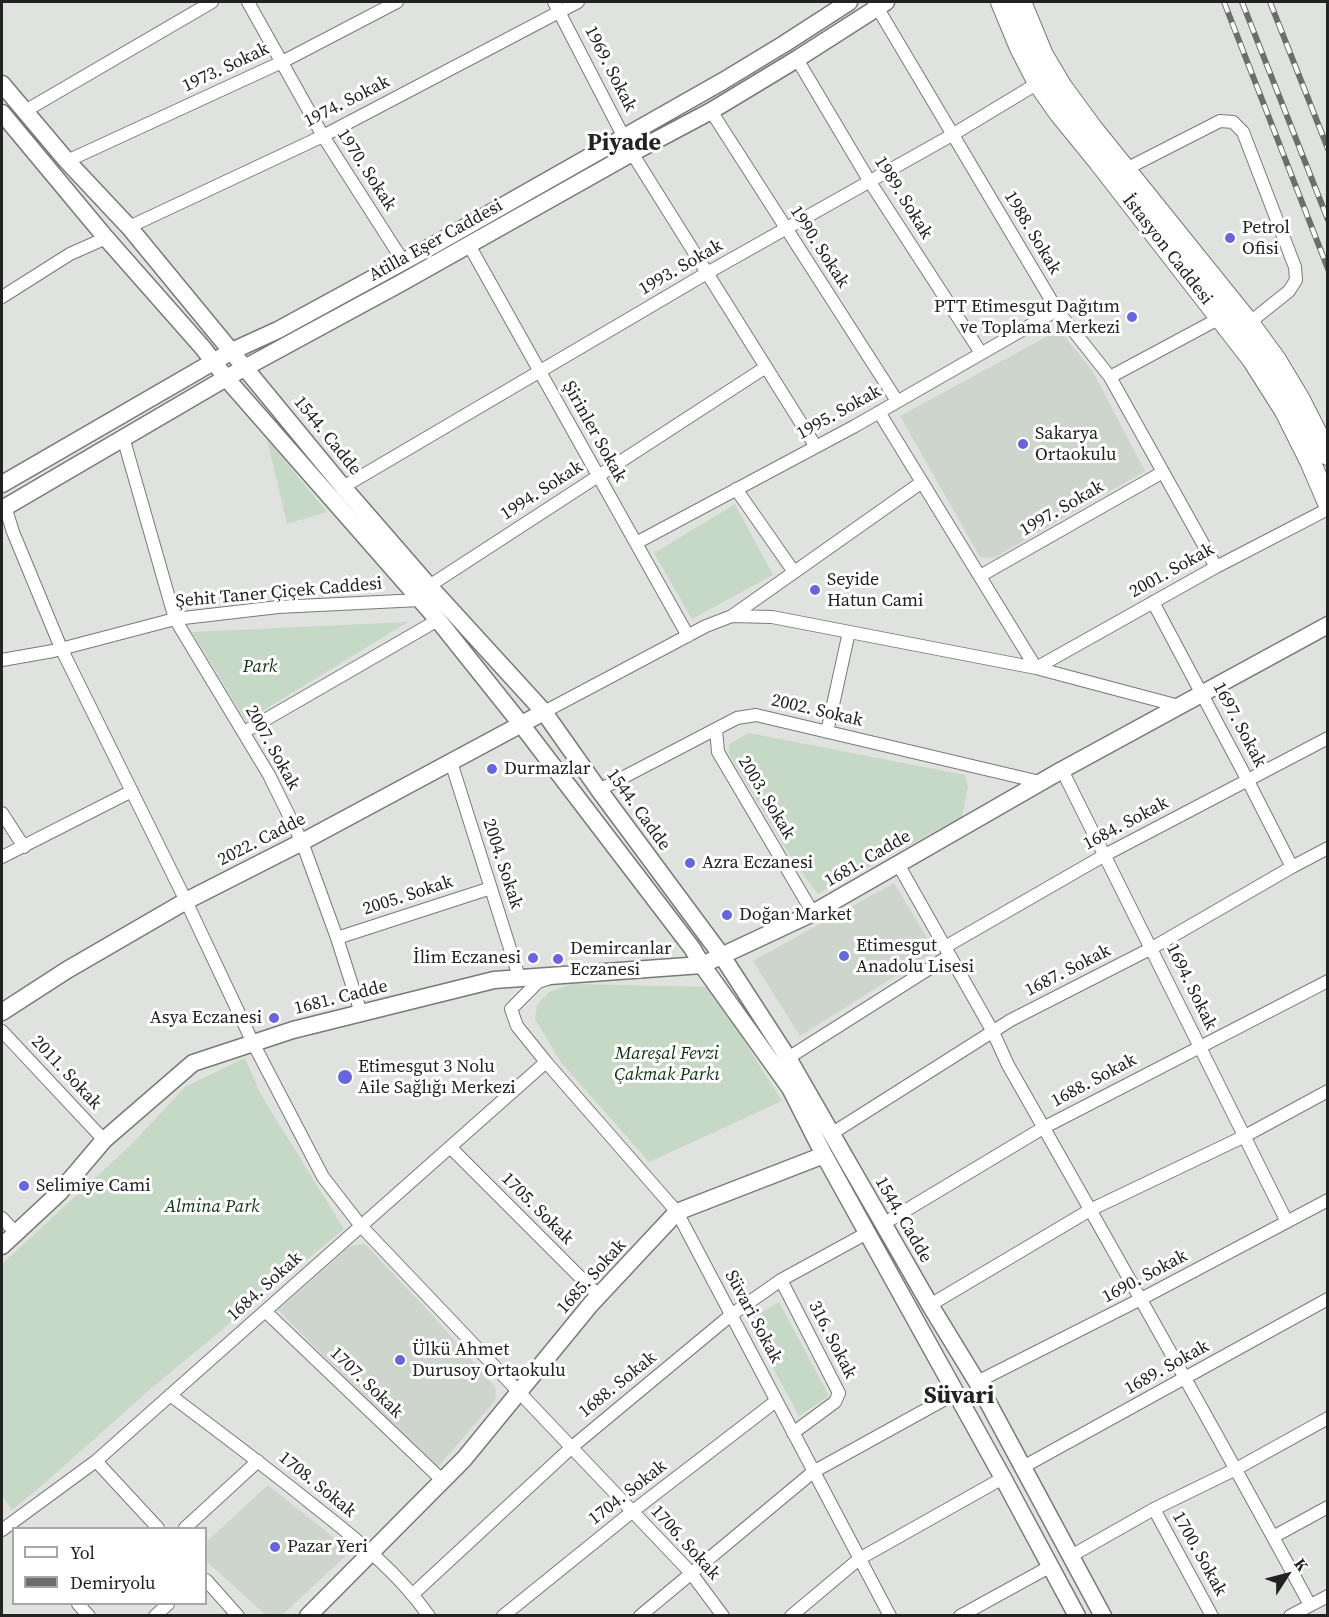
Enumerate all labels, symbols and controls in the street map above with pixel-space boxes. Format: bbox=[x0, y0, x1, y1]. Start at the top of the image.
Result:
street label: 1969. Sokak bbox=[579, 23, 641, 115]
street label: 1973. Sokak bbox=[179, 38, 273, 98]
street label: 1974. Sokak bbox=[301, 71, 393, 133]
street label: 1970. Sokak bbox=[332, 125, 400, 215]
district label: Piyade bbox=[587, 130, 661, 158]
street label: 1989. Sokak bbox=[869, 153, 937, 243]
street label: 1988. Sokak bbox=[999, 187, 1065, 279]
street label: İstasyon Caddesi bbox=[1117, 191, 1217, 309]
street label: Atilla Eşer Caddesi bbox=[365, 195, 507, 287]
street label: 1990. Sokak bbox=[785, 202, 853, 292]
place label: Petrol Ofisi bbox=[1242, 217, 1290, 260]
marker: Petrol Ofisi bbox=[1223, 231, 1237, 245]
street label: 1993. Sokak bbox=[635, 235, 727, 301]
place label: PTT Etimesgut Dağıtım ve Toplama Merkezi bbox=[934, 296, 1120, 338]
marker: PTT Etimesgut Dağıtım ve Toplama Merkezi bbox=[1125, 310, 1139, 324]
street label: Şirinler Sokak bbox=[557, 378, 631, 486]
street label: 1995. Sokak bbox=[793, 381, 885, 445]
street label: 1544. Cadde bbox=[288, 392, 366, 480]
place label: Sakarya Ortaokulu bbox=[1035, 423, 1116, 466]
marker: Sakarya Ortaokulu bbox=[1016, 437, 1030, 451]
street label: 1994. Sokak bbox=[497, 457, 587, 525]
street label: 1997. Sokak bbox=[1016, 476, 1108, 542]
street label: 2001. Sokak bbox=[1126, 539, 1218, 603]
place label: Seyide Hatun Cami bbox=[827, 569, 923, 612]
street label: Şehit Taner Çiçek Caddesi bbox=[175, 573, 383, 613]
marker: Seyide Hatun Cami bbox=[808, 583, 822, 597]
park label: Park bbox=[243, 656, 277, 678]
street label: 1697. Sokak bbox=[1208, 679, 1270, 771]
street label: 2002. Sokak bbox=[769, 690, 865, 732]
street label: 2007. Sokak bbox=[240, 702, 304, 794]
street label: 2003. Sokak bbox=[733, 752, 799, 844]
place label: Durmazlar bbox=[504, 758, 590, 780]
marker: Durmazlar bbox=[485, 762, 499, 776]
street label: 1544. Cadde bbox=[601, 765, 675, 855]
street label: 1684. Sokak bbox=[1080, 793, 1172, 855]
street label: 2022. Cadde bbox=[214, 809, 310, 871]
street label: 2004. Sokak bbox=[477, 816, 527, 912]
street label: 1681. Cadde bbox=[821, 826, 915, 892]
place label: Azra Eczanesi bbox=[702, 852, 813, 874]
marker: Azra Eczanesi bbox=[683, 856, 697, 870]
street label: 2005. Sokak bbox=[360, 871, 456, 921]
place label: Doğan Market bbox=[739, 904, 852, 926]
marker: Doğan Market bbox=[720, 908, 734, 922]
place label: Etimesgut Anadolu Lisesi bbox=[856, 935, 974, 978]
place label: Demircanlar Eczanesi bbox=[570, 938, 672, 980]
street label: 1687. Sokak bbox=[1022, 940, 1114, 1002]
street label: 1694. Sokak bbox=[1161, 940, 1221, 1034]
place label: İlim Eczanesi bbox=[413, 947, 521, 969]
marker: Etimesgut Anadolu Lisesi bbox=[837, 949, 851, 963]
marker: İlim Eczanesi bbox=[526, 951, 540, 965]
marker: Demircanlar Eczanesi bbox=[551, 952, 565, 966]
street label: 1681. Cadde bbox=[292, 976, 390, 1020]
place label: Asya Eczanesi bbox=[150, 1007, 262, 1029]
marker: Asya Eczanesi bbox=[267, 1011, 281, 1025]
street label: 2011. Sokak bbox=[26, 1031, 106, 1115]
park label: Mareşal Fevzi Çakmak Parkı bbox=[614, 1043, 720, 1086]
street label: 1688. Sokak bbox=[1048, 1050, 1140, 1112]
place label: Etimesgut 3 Nolu Aile Sağlığı Merkezi bbox=[358, 1056, 516, 1098]
marker: Etimesgut 3 Nolu Aile Sağlığı Merkezi bbox=[336, 1068, 354, 1086]
street label: 1705. Sokak bbox=[496, 1168, 578, 1250]
street label: 1544. Cadde bbox=[870, 1173, 936, 1267]
place label: Selimiye Cami bbox=[36, 1175, 150, 1197]
marker: Selimiye Cami bbox=[17, 1179, 31, 1193]
park label: Almina Park bbox=[164, 1196, 260, 1218]
street label: 1685. Sokak bbox=[553, 1235, 631, 1319]
street label: 1690. Sokak bbox=[1099, 1246, 1191, 1308]
street label: 1684. Sokak bbox=[223, 1248, 307, 1326]
street label: Süvari Sokak bbox=[720, 1267, 786, 1367]
street label: 316. Sokak bbox=[803, 1298, 861, 1382]
street label: 1689. Sokak bbox=[1121, 1336, 1213, 1400]
place label: Ülkü Ahmet Durusoy Ortaokulu bbox=[412, 1339, 566, 1382]
street label: 1707. Sokak bbox=[325, 1343, 407, 1423]
street label: 1688. Sokak bbox=[575, 1347, 661, 1423]
marker: Ülkü Ahmet Durusoy Ortaokulu bbox=[393, 1353, 407, 1367]
district label: Süvari bbox=[924, 1383, 994, 1411]
street label: 1708. Sokak bbox=[274, 1447, 360, 1523]
street label: 1704. Sokak bbox=[585, 1456, 671, 1530]
street label: 1706. Sokak bbox=[646, 1501, 724, 1585]
street label: 1700. Sokak bbox=[1167, 1508, 1231, 1600]
legend bbox=[12, 1527, 207, 1605]
place label: Pazar Yeri bbox=[287, 1536, 368, 1558]
text: Yol bbox=[70, 1540, 95, 1565]
marker: Pazar Yeri bbox=[268, 1540, 282, 1554]
north arrow bbox=[1257, 1545, 1317, 1605]
text: K bbox=[1289, 1553, 1314, 1575]
text: Demiryolu bbox=[70, 1570, 156, 1595]

